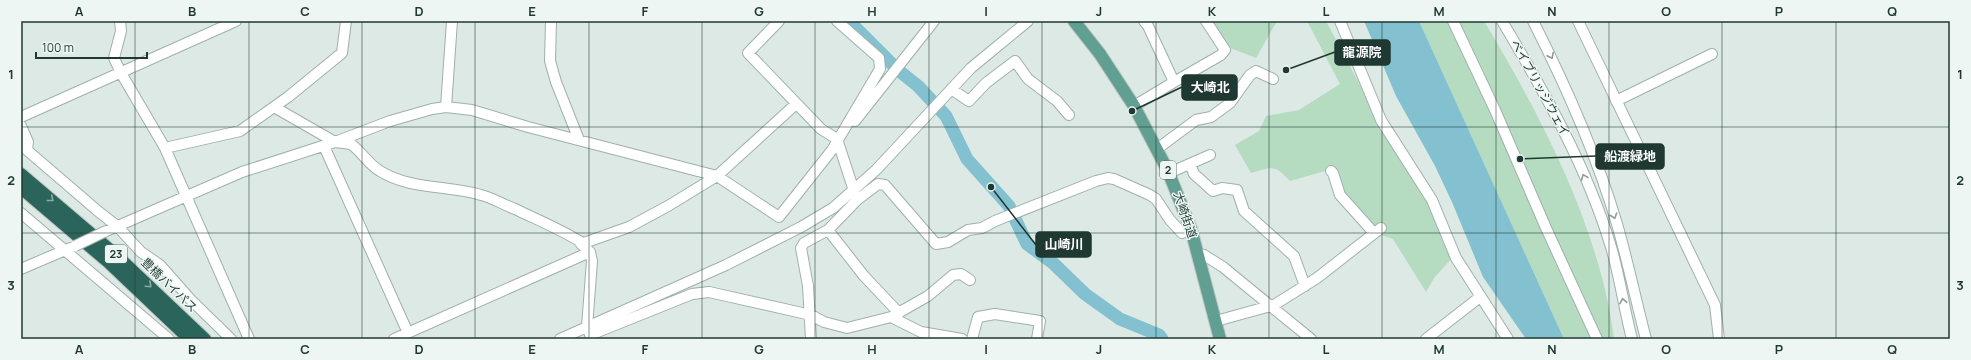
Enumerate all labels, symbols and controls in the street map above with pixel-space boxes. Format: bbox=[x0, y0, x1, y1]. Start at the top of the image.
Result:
text: A bbox=[75, 2, 84, 20]
text: B bbox=[188, 2, 196, 20]
text: C bbox=[300, 2, 310, 20]
text: D bbox=[414, 2, 424, 20]
text: E bbox=[528, 2, 536, 20]
text: F bbox=[642, 2, 649, 20]
text: G bbox=[754, 2, 764, 20]
text: H bbox=[867, 2, 877, 20]
text: I bbox=[984, 2, 988, 20]
text: J bbox=[1096, 2, 1102, 20]
text: K bbox=[1208, 2, 1217, 20]
text: L bbox=[1323, 2, 1330, 20]
text: M bbox=[1433, 2, 1445, 20]
text: N bbox=[1547, 2, 1557, 20]
text: O bbox=[1661, 2, 1671, 20]
text: P bbox=[1775, 2, 1783, 20]
text: Q bbox=[1887, 2, 1897, 20]
scale bar bbox=[36, 34, 147, 60]
street label: ベイブリッジウェイ bbox=[1507, 36, 1574, 139]
text: 100 m bbox=[42, 39, 74, 56]
callout: 龍源院 bbox=[1335, 40, 1390, 65]
text: 龍源院 bbox=[1342, 43, 1382, 61]
one-way arrow bbox=[1546, 52, 1554, 59]
text: 1 bbox=[8, 65, 14, 83]
text: 1 bbox=[1957, 65, 1963, 83]
callout: 大崎北 bbox=[1182, 75, 1237, 100]
text: 大崎北 bbox=[1190, 78, 1230, 96]
callout: 船渡緑地 bbox=[1596, 144, 1664, 169]
text: 船渡緑地 bbox=[1604, 147, 1656, 165]
road number: 2 bbox=[1160, 161, 1176, 179]
text: 2 bbox=[7, 171, 15, 189]
text: 2 bbox=[1956, 171, 1964, 189]
one-way arrow bbox=[1581, 174, 1589, 181]
street label: 大崎街道 bbox=[1170, 189, 1201, 240]
one-way arrow bbox=[47, 194, 54, 201]
one-way arrow bbox=[1609, 212, 1618, 219]
callout: 山崎川 bbox=[1036, 232, 1091, 257]
text: 山崎川 bbox=[1044, 235, 1084, 253]
road number: 23 bbox=[105, 245, 127, 263]
street label: 豊橋バイパス bbox=[138, 254, 201, 316]
text: 3 bbox=[7, 276, 15, 294]
text: 3 bbox=[1956, 276, 1964, 294]
one-way arrow bbox=[144, 280, 152, 288]
one-way arrow bbox=[1620, 298, 1628, 304]
text: A bbox=[75, 340, 84, 358]
text: B bbox=[188, 340, 196, 358]
text: C bbox=[300, 340, 310, 358]
text: D bbox=[414, 340, 424, 358]
text: E bbox=[528, 340, 536, 358]
text: F bbox=[642, 340, 649, 358]
text: G bbox=[754, 340, 764, 358]
text: H bbox=[867, 340, 877, 358]
text: I bbox=[984, 340, 988, 358]
text: J bbox=[1096, 340, 1102, 358]
text: K bbox=[1208, 340, 1217, 358]
text: L bbox=[1323, 340, 1330, 358]
text: M bbox=[1433, 340, 1445, 358]
text: N bbox=[1547, 340, 1557, 358]
text: O bbox=[1661, 340, 1671, 358]
text: P bbox=[1775, 340, 1783, 358]
text: Q bbox=[1887, 340, 1897, 358]

